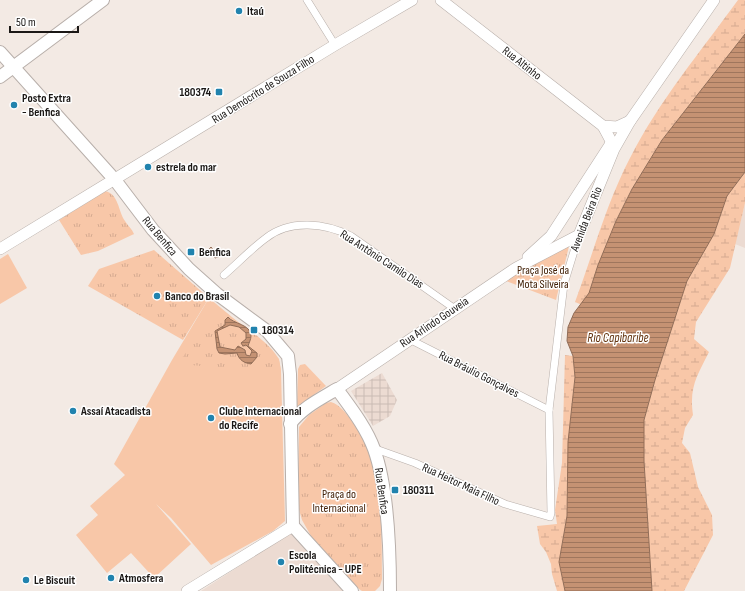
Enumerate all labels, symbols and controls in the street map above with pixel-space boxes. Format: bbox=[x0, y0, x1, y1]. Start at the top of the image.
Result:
place label: Itaú bbox=[247, 4, 264, 19]
marker: Itaú bbox=[234, 6, 244, 16]
scale bar bbox=[10, 8, 78, 34]
text: 50 m bbox=[16, 15, 36, 30]
street label: Rua Altinho bbox=[499, 43, 544, 83]
street label: Rua Demócrito de Souza Filho bbox=[209, 52, 317, 127]
place label: 180374 bbox=[179, 85, 211, 100]
marker: 180374 bbox=[214, 87, 224, 97]
place label: Posto Extra - Benfica bbox=[22, 91, 71, 120]
marker: Posto Extra - Benfica bbox=[9, 100, 19, 110]
place label: estrela do mar bbox=[156, 160, 217, 175]
marker: estrela do mar bbox=[143, 162, 153, 172]
street label: Avenida Beira Rio bbox=[567, 185, 606, 255]
street label: Rua Benfica bbox=[139, 214, 181, 259]
street label: Rua Antônio Camilo Dias bbox=[337, 227, 426, 292]
place label: Benfica bbox=[199, 245, 231, 260]
marker: Benfica bbox=[186, 247, 196, 257]
park label: Praça José da Mota Silveira bbox=[517, 263, 569, 292]
place label: Banco do Brasil bbox=[165, 289, 229, 304]
marker: Banco do Brasil bbox=[152, 291, 162, 301]
street label: Rua Arlindo Gouveia bbox=[397, 294, 472, 351]
place label: 180314 bbox=[262, 323, 294, 338]
marker: 180314 bbox=[249, 325, 259, 335]
water label: Rio Capibaribe bbox=[587, 330, 649, 346]
street label: Rua Bráulio Gonçalves bbox=[436, 348, 521, 401]
place label: Assaí Atacadista bbox=[80, 404, 151, 419]
place label: Clube Internacional do Recife bbox=[219, 404, 302, 433]
marker: Assaí Atacadista bbox=[68, 406, 78, 416]
marker: Clube Internacional do Recife bbox=[206, 413, 216, 423]
street label: Rua Heitor Maia Filho bbox=[420, 460, 502, 509]
street label: Rua Benfica bbox=[371, 467, 392, 516]
place label: 180311 bbox=[403, 483, 434, 498]
marker: 180311 bbox=[390, 485, 400, 495]
park label: Praça do Internacional bbox=[312, 487, 366, 516]
place label: Escola Politécnica - UPE bbox=[289, 548, 362, 577]
marker: Escola Politécnica - UPE bbox=[276, 557, 286, 567]
place label: Atmosfera bbox=[118, 571, 164, 586]
place label: Le Biscuit bbox=[34, 573, 75, 588]
marker: Atmosfera bbox=[106, 573, 116, 583]
marker: Le Biscuit bbox=[21, 575, 31, 585]

